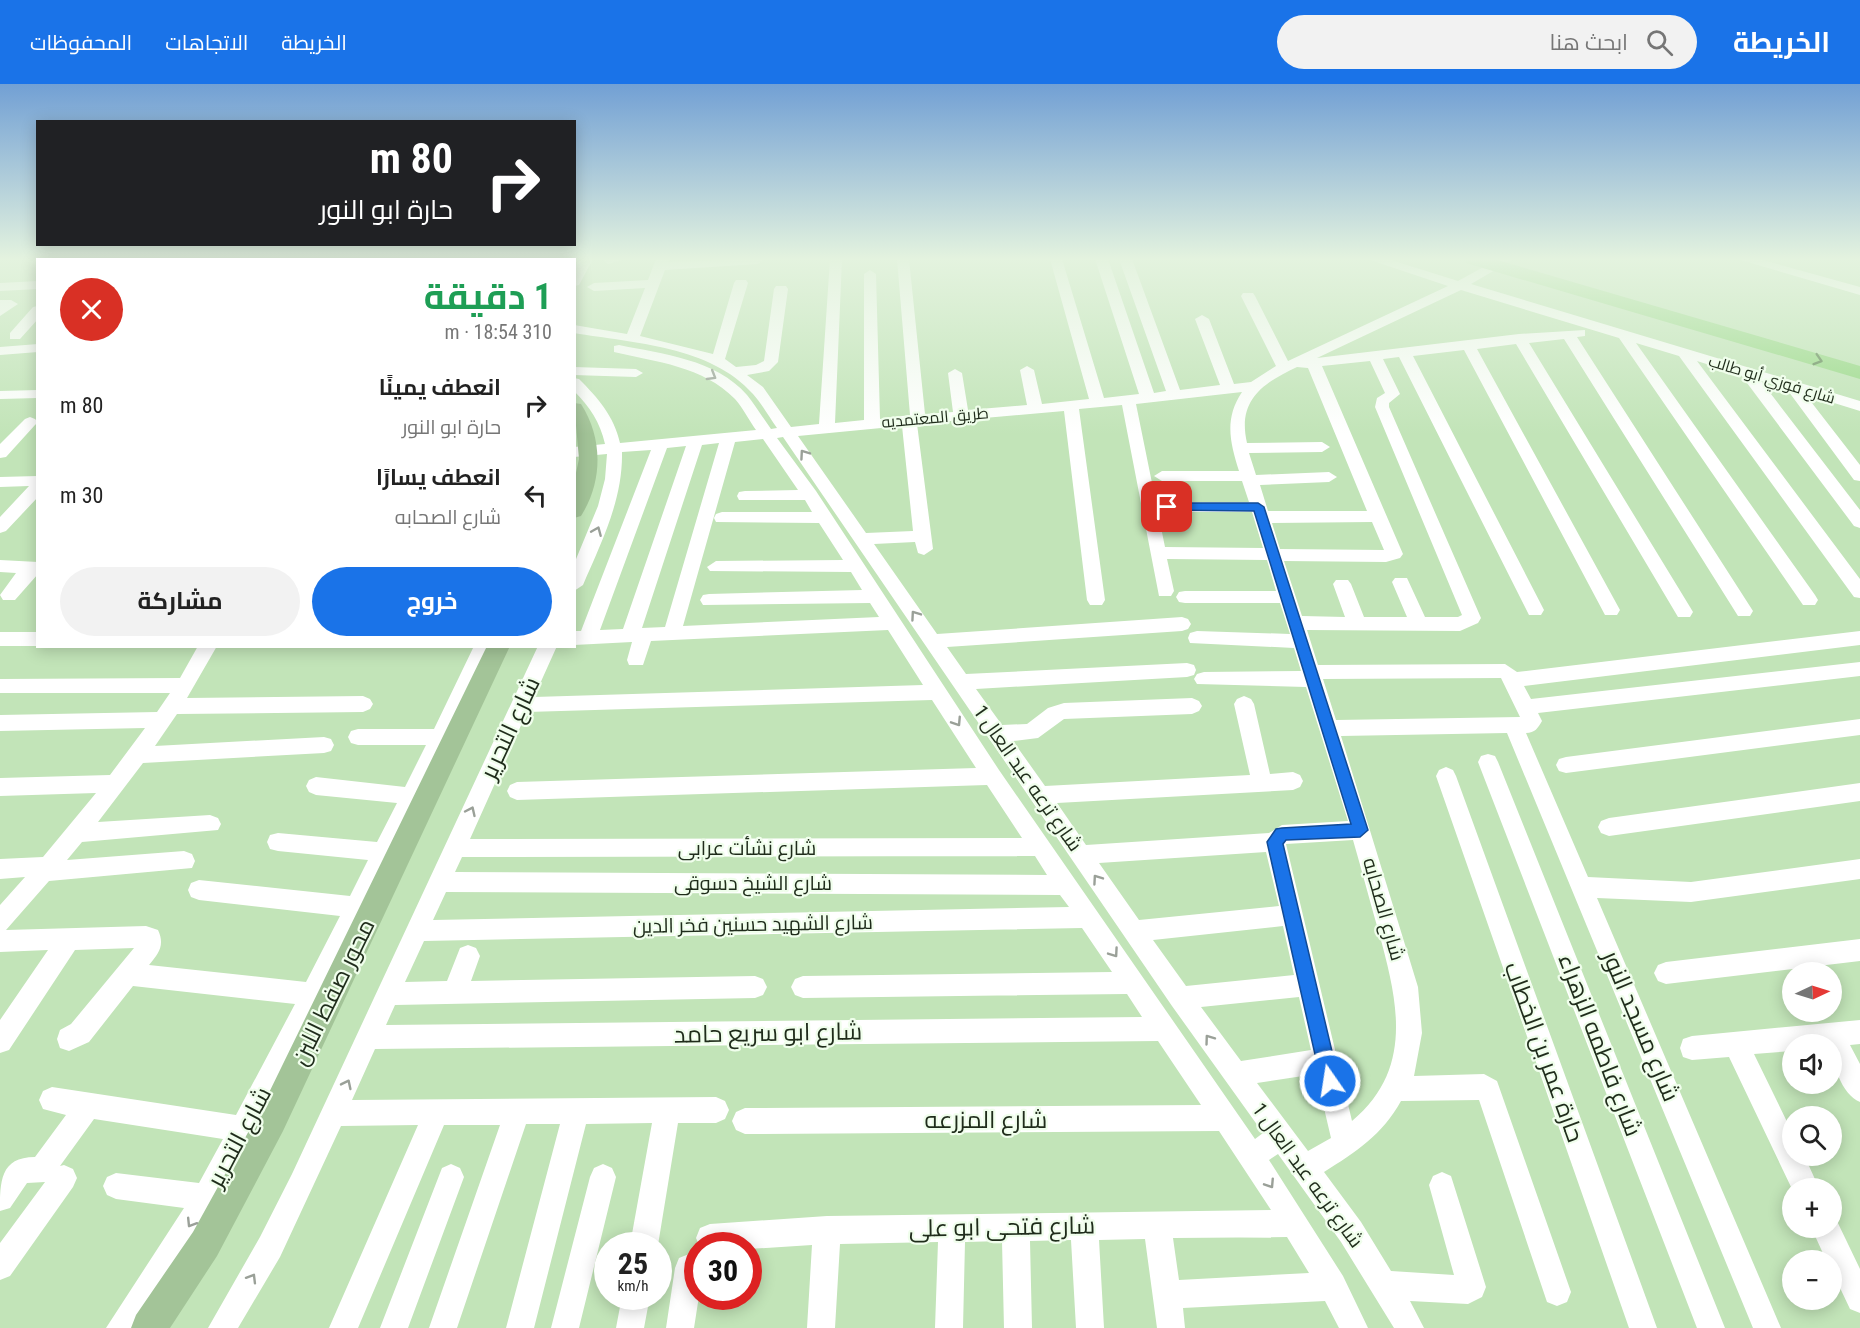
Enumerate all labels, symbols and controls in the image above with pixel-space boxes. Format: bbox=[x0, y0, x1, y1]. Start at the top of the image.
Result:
search box bbox=[1277, 15, 1697, 69]
icon: search bbox=[1643, 26, 1676, 59]
text: الخريطة bbox=[1733, 26, 1830, 59]
text: ابحث هنا bbox=[1549, 30, 1628, 55]
text: المحفوظات bbox=[30, 31, 132, 55]
text: الاتجاهات bbox=[165, 31, 248, 55]
text: الخريطة bbox=[281, 31, 347, 55]
text: 80 m bbox=[370, 134, 453, 183]
icon: right bbox=[474, 144, 552, 222]
text: حارة ابو النور bbox=[319, 194, 453, 226]
text: 1 دقيقة bbox=[424, 276, 552, 318]
button: close bbox=[60, 278, 123, 341]
text: 310 m · 18:54 bbox=[445, 320, 552, 344]
street label: شارع فوزي أبو طالب bbox=[1705, 351, 1837, 412]
one-way arrow bbox=[1812, 353, 1823, 365]
one-way arrow bbox=[706, 369, 716, 381]
text: انعطف يمينًا bbox=[379, 375, 501, 400]
icon: right bbox=[519, 389, 552, 422]
text: 80 m bbox=[60, 393, 103, 418]
street label: طريق المعتمديه bbox=[881, 403, 990, 433]
text: حارة ابو النور bbox=[402, 415, 501, 439]
one-way arrow bbox=[800, 450, 811, 461]
text: انعطف يسارًا bbox=[376, 465, 501, 490]
icon: left bbox=[519, 479, 552, 512]
pin bbox=[1141, 481, 1192, 532]
text: 30 m bbox=[60, 483, 103, 508]
icon: arrive bbox=[1150, 490, 1183, 523]
text: شارع الصحابه bbox=[395, 505, 501, 529]
one-way arrow bbox=[590, 526, 602, 537]
button: مشاركة bbox=[60, 567, 300, 636]
button: خروج bbox=[312, 567, 552, 636]
one-way arrow bbox=[911, 610, 922, 621]
street label: شارع التحرير bbox=[473, 673, 548, 786]
street label: شارع ترعه عبد العال 1 bbox=[967, 700, 1087, 857]
one-way arrow bbox=[950, 715, 961, 726]
one-way arrow bbox=[463, 806, 475, 817]
street label: شارع نشأت عرابى bbox=[678, 836, 816, 862]
street label: شارع الصحابه bbox=[1356, 855, 1410, 964]
street label: شارع الشيخ دسوقى bbox=[674, 871, 832, 897]
one-way arrow bbox=[1093, 874, 1104, 885]
street label: شارع الشهيد حسنين فخر الدين bbox=[633, 910, 873, 940]
street label: محور صفط اللبن bbox=[285, 914, 381, 1070]
street label: شارع مسجد النور bbox=[1594, 945, 1685, 1106]
one-way arrow bbox=[1107, 946, 1118, 957]
street label: شارع فاطمه الزهراء bbox=[1550, 950, 1648, 1141]
street label: حارة عمر بن الخطاب bbox=[1498, 958, 1590, 1146]
north arrow bbox=[1782, 962, 1842, 1022]
map controls bbox=[1782, 962, 1842, 1310]
street label: شارع ابو سريع حامد bbox=[674, 1017, 863, 1051]
one-way arrow bbox=[1205, 1034, 1216, 1045]
button: sound bbox=[1782, 1034, 1842, 1094]
position arrow bbox=[1298, 1049, 1362, 1113]
one-way arrow bbox=[339, 1079, 351, 1090]
street label: شارع التحرير bbox=[200, 1082, 279, 1195]
street label: شارع ترعه عبد العال 1 bbox=[1246, 1098, 1369, 1253]
street label: شارع المزرعه bbox=[925, 1106, 1047, 1136]
button: search bbox=[1782, 1106, 1842, 1166]
one-way arrow bbox=[1263, 1177, 1274, 1188]
button: + bbox=[1782, 1178, 1842, 1238]
street label: شارع فتحى ابو على bbox=[909, 1211, 1096, 1245]
one-way arrow bbox=[187, 1217, 199, 1227]
speed limit sign: 30 bbox=[684, 1232, 762, 1310]
text: 25 bbox=[618, 1246, 648, 1281]
button: − bbox=[1782, 1250, 1842, 1310]
one-way arrow bbox=[244, 1274, 256, 1284]
text: km/h bbox=[618, 1277, 648, 1295]

